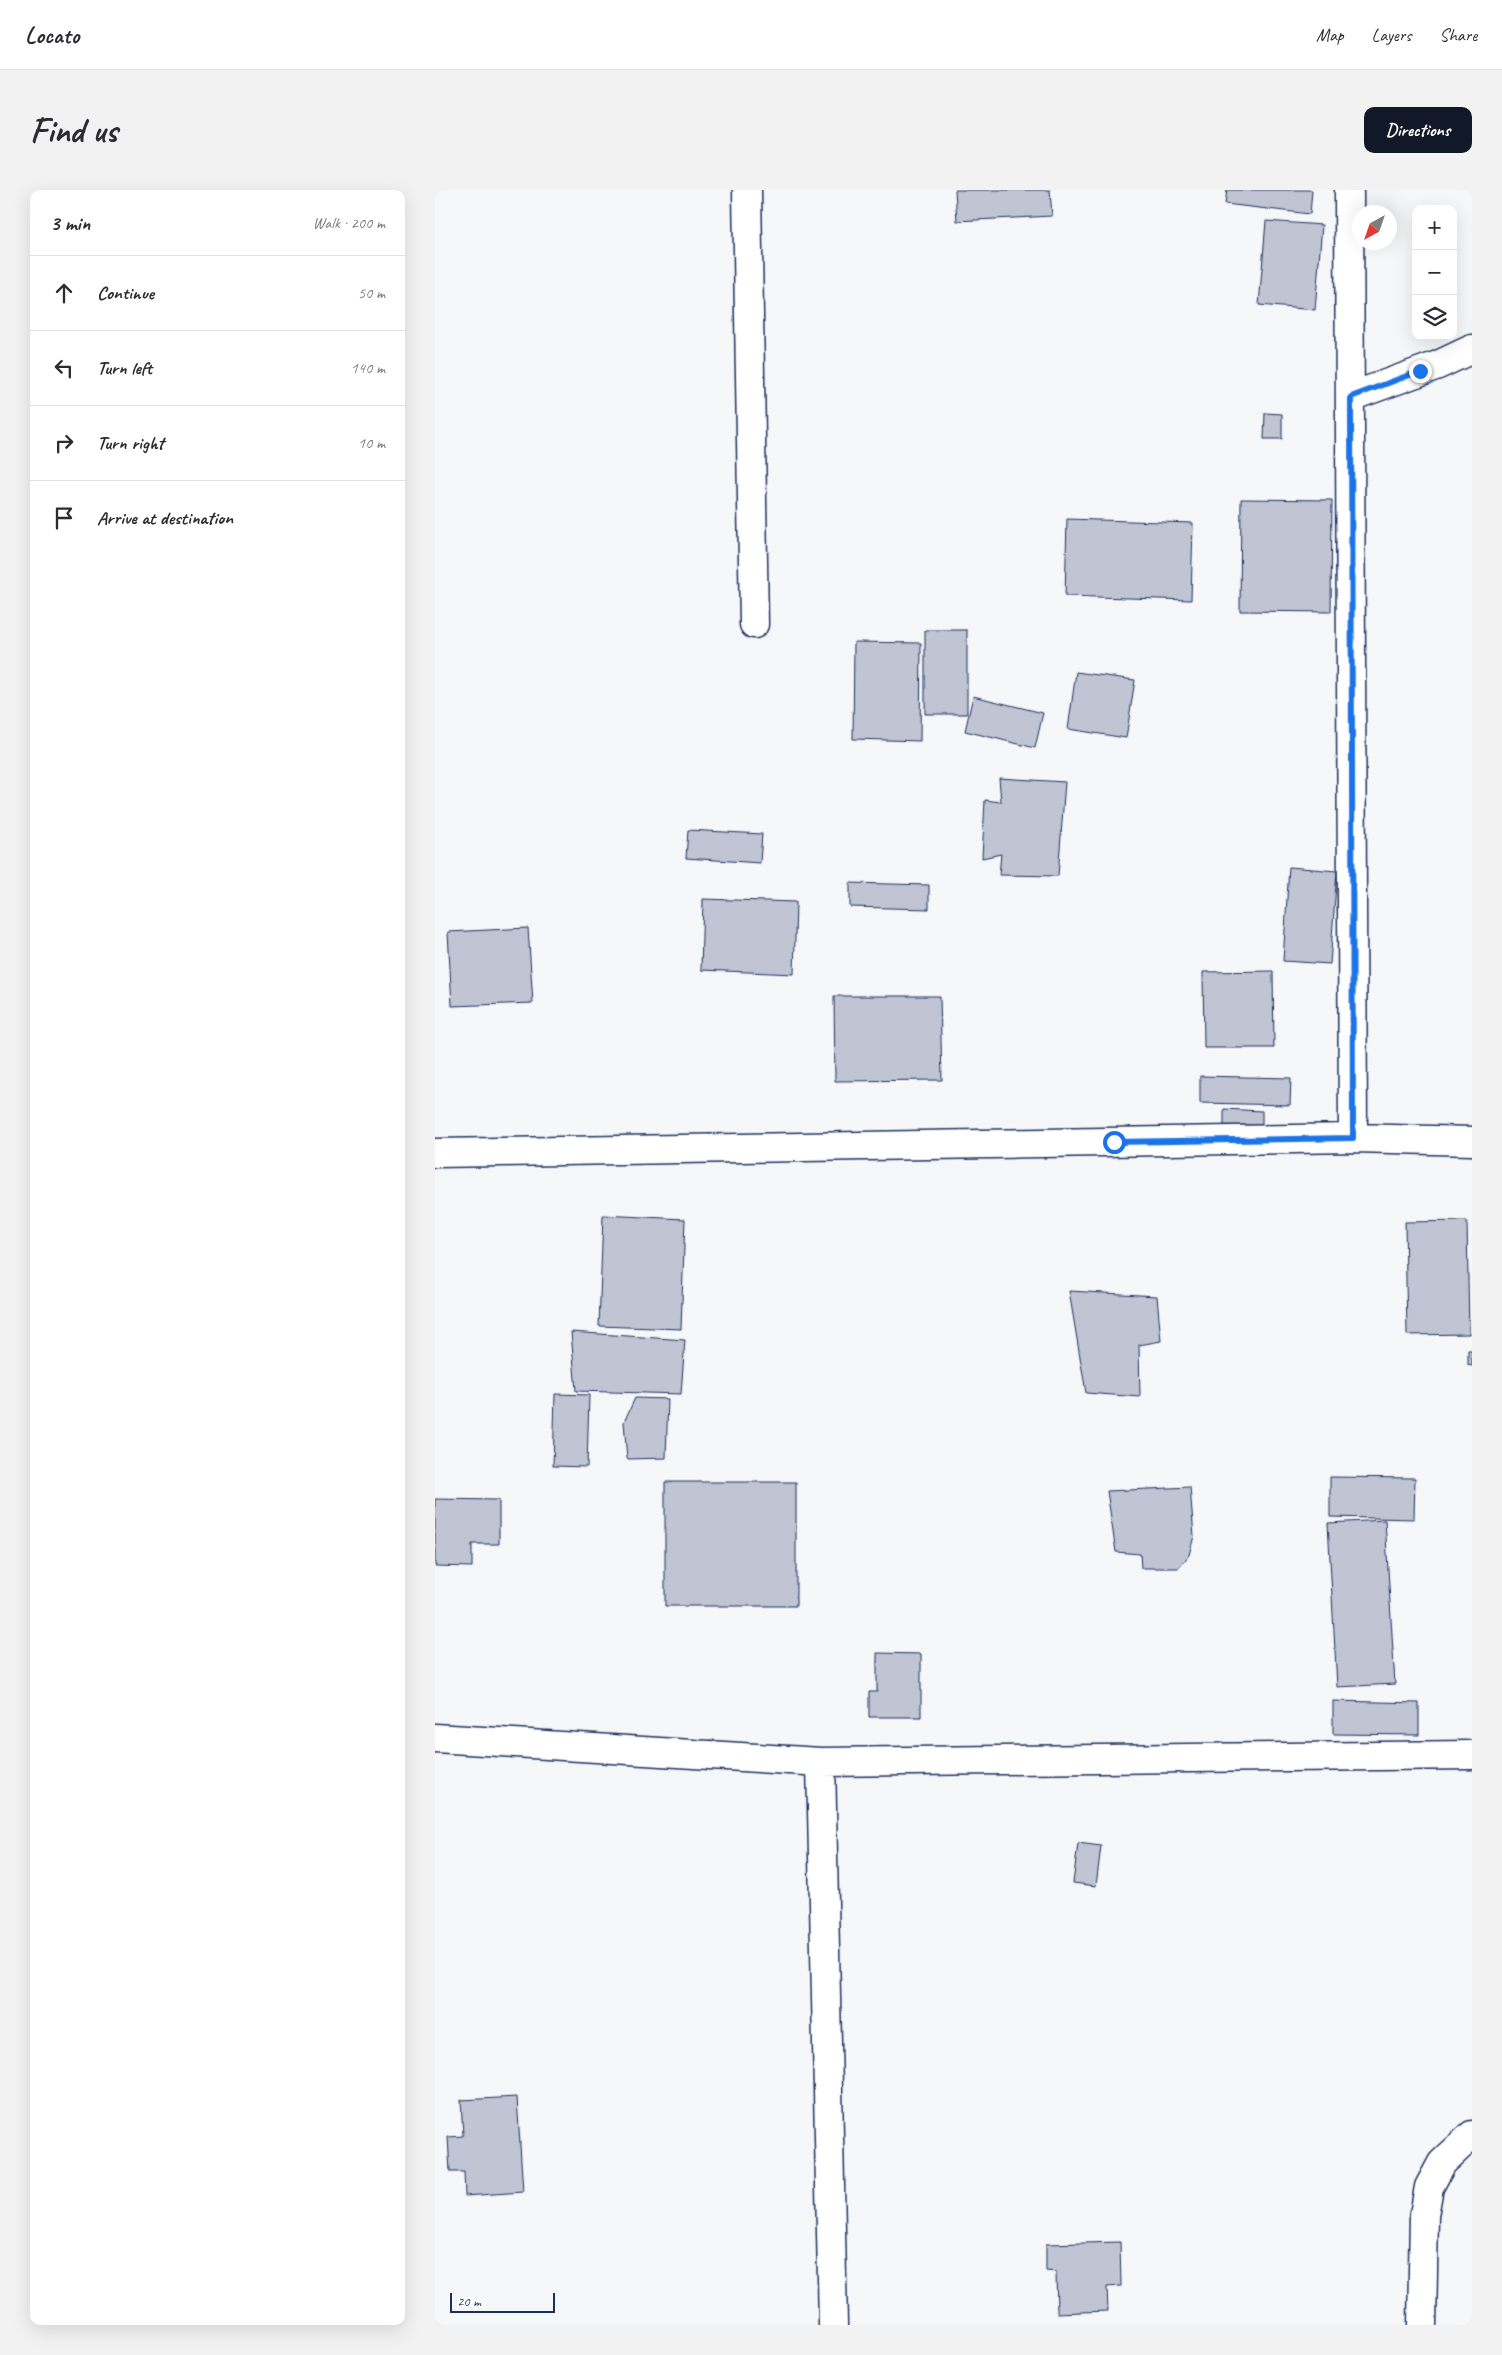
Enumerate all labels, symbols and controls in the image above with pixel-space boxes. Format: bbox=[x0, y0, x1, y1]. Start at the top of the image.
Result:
text: Locato bbox=[25, 20, 79, 50]
text: Map bbox=[1316, 24, 1344, 46]
text: Layers bbox=[1372, 24, 1411, 46]
text: Share bbox=[1439, 24, 1477, 46]
button: Directions bbox=[1364, 107, 1472, 153]
text: Find us bbox=[30, 108, 117, 153]
north arrow bbox=[1352, 205, 1397, 250]
map controls bbox=[1412, 205, 1457, 340]
button: + bbox=[1412, 205, 1457, 250]
text: 3 min bbox=[50, 210, 90, 236]
text: Walk · 200 m bbox=[313, 213, 385, 233]
button: − bbox=[1412, 250, 1457, 295]
icon: ahead bbox=[50, 279, 78, 307]
text: Continue bbox=[97, 281, 154, 305]
text: 50 m bbox=[358, 283, 385, 303]
button: layers bbox=[1412, 295, 1457, 340]
icon: left bbox=[50, 354, 78, 382]
text: Turn left bbox=[97, 356, 152, 380]
text: 140 m bbox=[351, 358, 385, 378]
route end bbox=[1409, 360, 1432, 383]
icon: right bbox=[50, 429, 78, 457]
text: Turn right bbox=[97, 431, 164, 455]
text: 10 m bbox=[358, 433, 385, 453]
icon: arrive bbox=[50, 504, 78, 532]
text: Arrive at destination bbox=[97, 506, 233, 530]
route start bbox=[1103, 1131, 1126, 1154]
scale bar bbox=[450, 2290, 555, 2313]
text: 20 m bbox=[457, 2293, 481, 2310]

